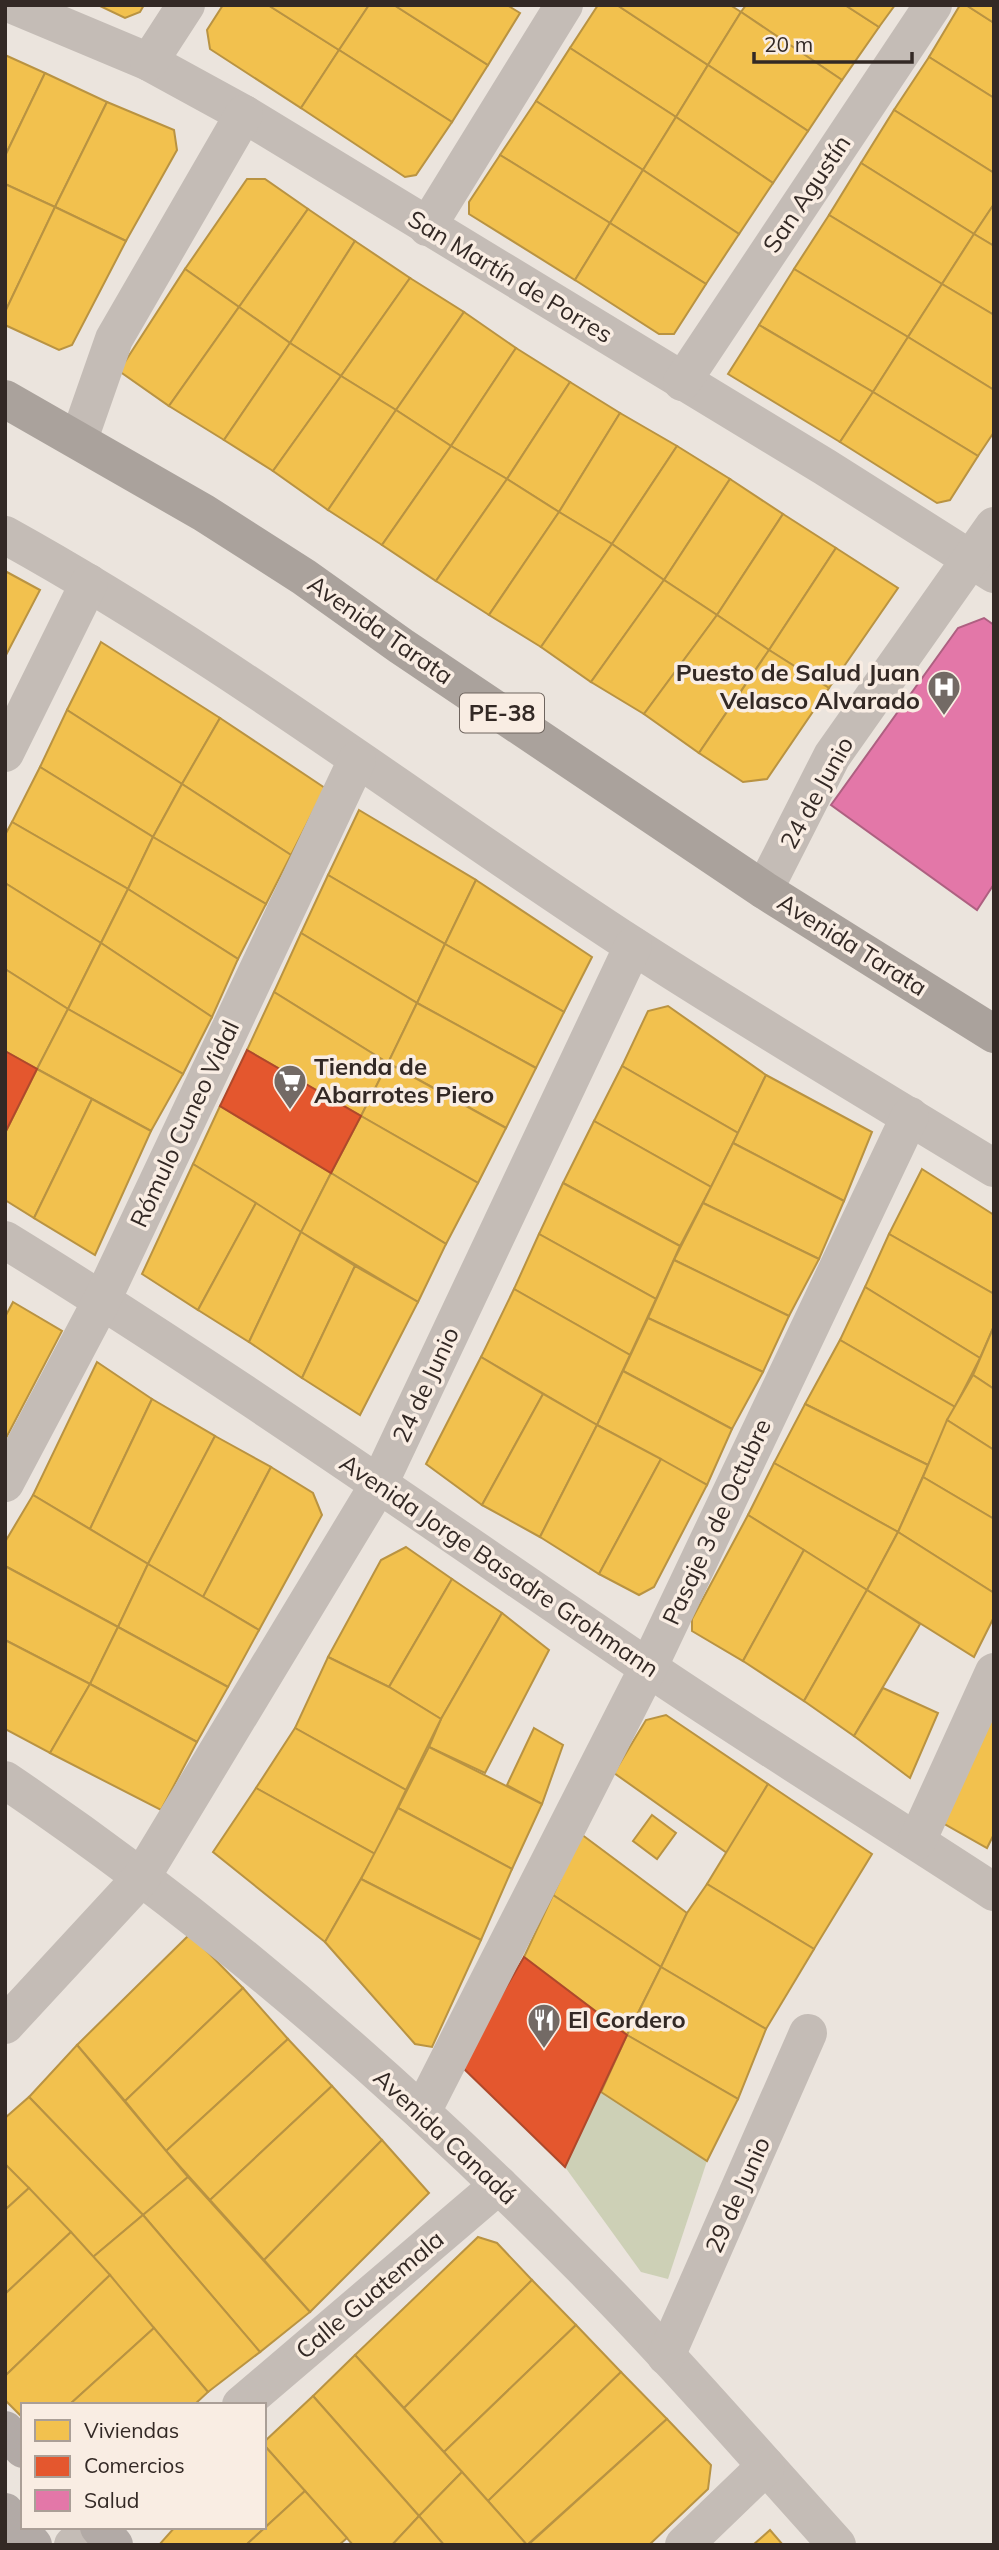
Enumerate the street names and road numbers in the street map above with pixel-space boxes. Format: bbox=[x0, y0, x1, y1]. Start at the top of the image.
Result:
street label: San Agustín bbox=[756, 129, 856, 258]
street label: San Martín de Porres bbox=[403, 203, 618, 349]
street label: Avenida Tarata bbox=[302, 568, 459, 690]
road number: PE-38 bbox=[460, 694, 544, 733]
street label: 24 de Junio bbox=[773, 731, 859, 854]
street label: Avenida Tarata bbox=[772, 886, 933, 1002]
street label: Rómulo Cuneo Vidal bbox=[123, 1015, 245, 1232]
street label: 24 de Junio bbox=[385, 1322, 465, 1447]
street label: Pasaje 3 de Octubre bbox=[655, 1414, 777, 1629]
street label: Avenida Jorge Basadre Grohmann bbox=[334, 1447, 665, 1683]
street label: Avenida Canadá bbox=[368, 2062, 524, 2210]
street label: 29 de Junio bbox=[698, 2132, 776, 2257]
street label: Calle Guatemala bbox=[289, 2224, 449, 2365]

